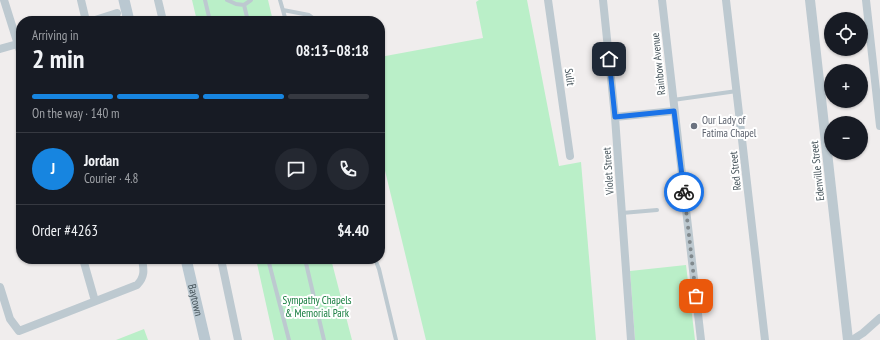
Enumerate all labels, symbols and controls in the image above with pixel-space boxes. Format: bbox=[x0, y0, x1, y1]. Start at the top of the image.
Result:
map controls bbox=[824, 12, 868, 160]
button: locate bbox=[824, 12, 868, 56]
text: Arriving in bbox=[32, 27, 79, 44]
street label: Rainbow Avenue bbox=[648, 32, 668, 96]
text: 08:13–08:18 bbox=[296, 41, 369, 60]
text: 2 min bbox=[32, 42, 85, 75]
pin bbox=[592, 42, 626, 76]
icon: home bbox=[598, 48, 620, 70]
button: + bbox=[824, 64, 868, 108]
street label: Sulit bbox=[562, 67, 578, 87]
text: On the way · 140 m bbox=[32, 105, 119, 122]
place label: Our Lady of Fatima Chapel bbox=[702, 113, 757, 140]
button: − bbox=[824, 116, 868, 160]
marker: Our Lady of Fatima Chapel bbox=[689, 121, 699, 131]
street label: Edenville Street bbox=[807, 140, 827, 202]
street label: Violet Street bbox=[599, 147, 617, 196]
button: chat bbox=[275, 148, 317, 190]
button: phone bbox=[327, 148, 369, 190]
text: Jordan bbox=[84, 151, 119, 170]
street label: Red Street bbox=[726, 151, 744, 191]
text: J bbox=[51, 159, 55, 178]
text: Courier · 4.8 bbox=[84, 170, 138, 187]
courier bbox=[664, 172, 704, 212]
icon: bike bbox=[673, 181, 695, 203]
text: Order #4263 bbox=[32, 221, 98, 240]
text: $4.40 bbox=[337, 221, 369, 240]
pin bbox=[679, 279, 713, 313]
street label: Baytown bbox=[185, 282, 206, 318]
icon: bag bbox=[685, 285, 707, 307]
park label: Sympathy Chapels & Memorial Park bbox=[282, 293, 352, 320]

